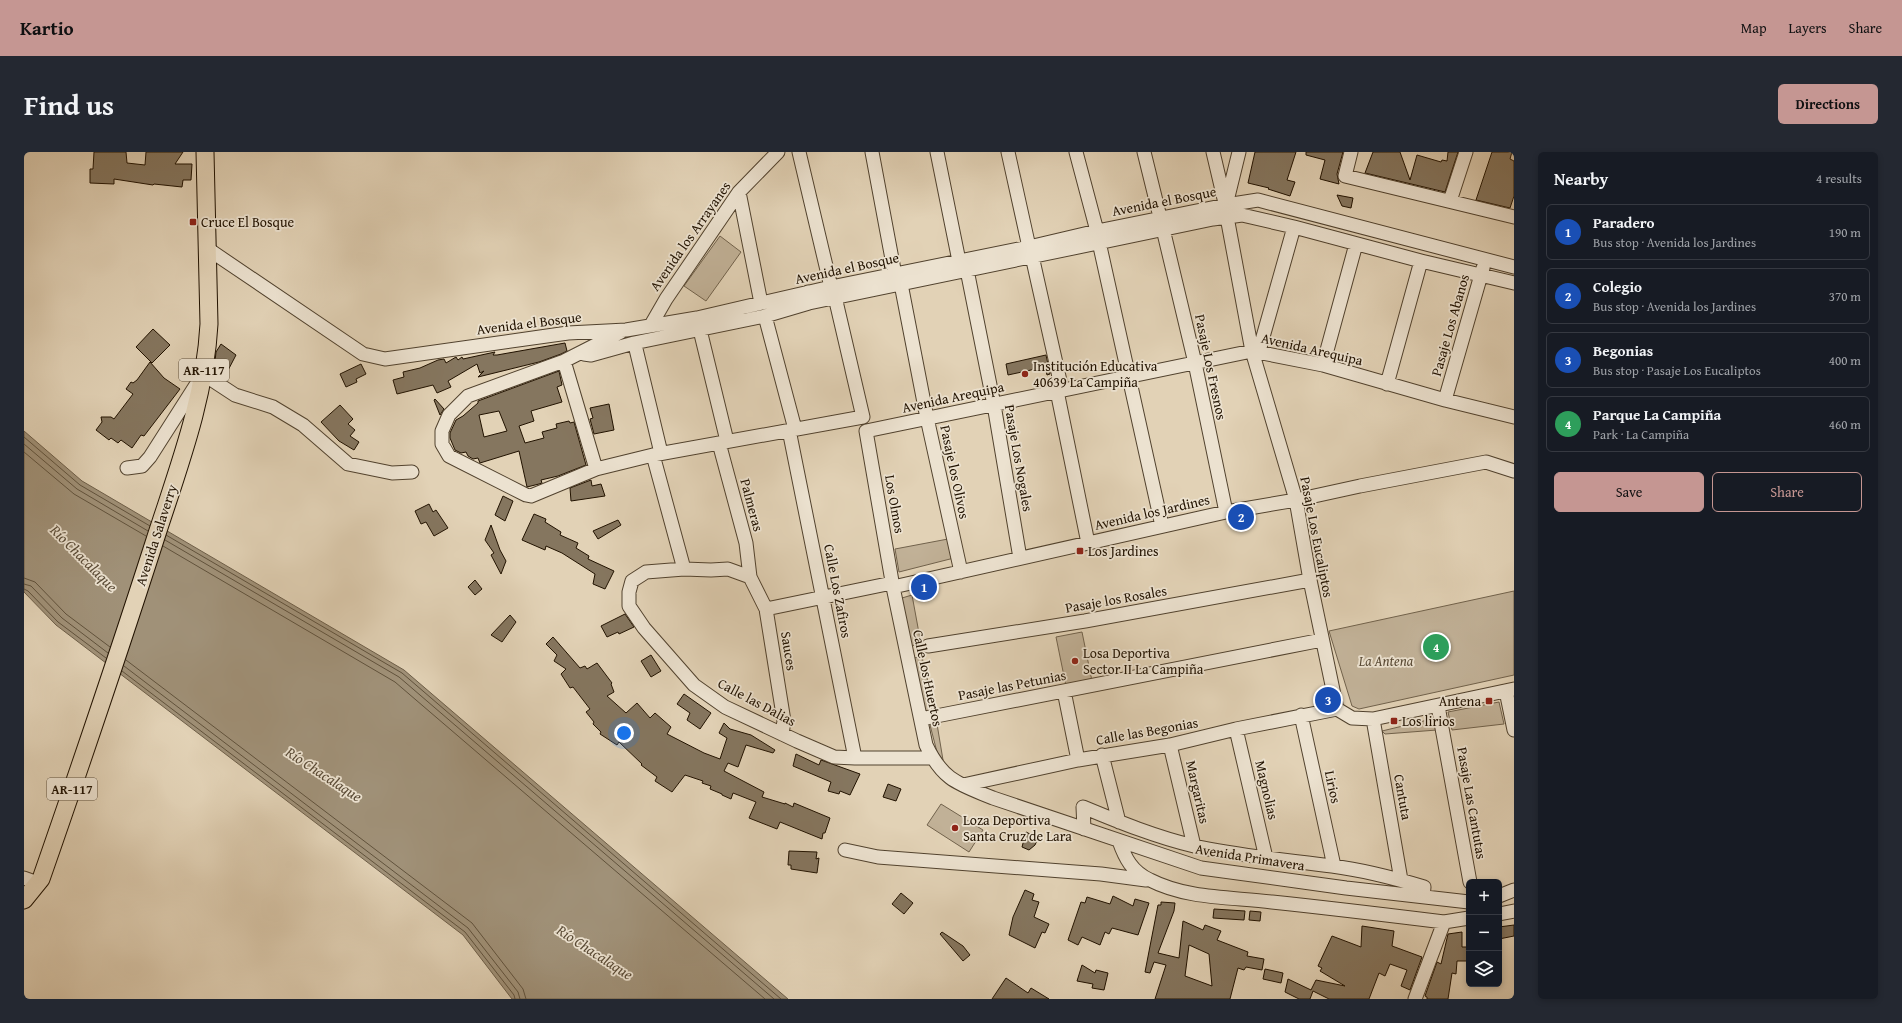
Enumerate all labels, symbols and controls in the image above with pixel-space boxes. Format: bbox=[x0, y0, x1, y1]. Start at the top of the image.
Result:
text: Kartio bbox=[20, 14, 74, 42]
text: Map bbox=[1741, 18, 1767, 38]
text: Layers bbox=[1789, 18, 1827, 38]
text: Share bbox=[1849, 18, 1882, 38]
text: Find us bbox=[24, 84, 114, 125]
button: Directions bbox=[1778, 84, 1878, 124]
text: Nearby bbox=[1554, 166, 1608, 191]
text: 4 results bbox=[1816, 169, 1862, 188]
street label: Avenida los Arrayanes bbox=[645, 177, 735, 295]
street label: Avenida el Bosque bbox=[1110, 181, 1218, 221]
place label: Cruce El Bosque bbox=[201, 212, 294, 232]
text: Paradero bbox=[1593, 212, 1654, 233]
marker: Cruce El Bosque bbox=[188, 217, 198, 227]
text: 1 bbox=[1565, 223, 1571, 242]
text: 190 m bbox=[1829, 223, 1861, 242]
text: Bus stop · Avenida los Jardines bbox=[1593, 233, 1756, 252]
street label: Avenida el Bosque bbox=[793, 247, 901, 289]
street label: Pasaje Los Abanos bbox=[1426, 272, 1474, 378]
text: Colegio bbox=[1593, 276, 1642, 297]
text: 2 bbox=[1565, 287, 1571, 306]
text: 370 m bbox=[1829, 287, 1861, 306]
text: Bus stop · Avenida los Jardines bbox=[1593, 297, 1756, 316]
street label: Avenida el Bosque bbox=[475, 307, 583, 339]
street label: Pasaje Los Fresnos bbox=[1190, 312, 1232, 422]
street label: Avenida Arequipa bbox=[1259, 328, 1365, 370]
text: Begonias bbox=[1593, 340, 1653, 361]
text: 3 bbox=[1565, 351, 1571, 370]
text: 400 m bbox=[1829, 351, 1861, 370]
place label: Institución Educativa 40639 La Campiña bbox=[1033, 356, 1158, 392]
road number: AR-117 bbox=[179, 359, 229, 381]
text: Bus stop · Pasaje Los Eucaliptos bbox=[1593, 361, 1761, 380]
marker: Institución Educativa 40639 La Campiña bbox=[1020, 369, 1030, 379]
street label: Avenida Arequipa bbox=[900, 376, 1006, 418]
street label: Pasaje Los Nogales bbox=[1000, 403, 1038, 513]
text: Parque La Campiña bbox=[1593, 404, 1721, 425]
text: 4 bbox=[1565, 415, 1571, 434]
text: 460 m bbox=[1829, 415, 1861, 434]
street label: Pasaje los Olivos bbox=[935, 423, 975, 521]
text: Park · La Campiña bbox=[1593, 425, 1689, 444]
button: Save bbox=[1554, 472, 1704, 512]
button: Share bbox=[1712, 472, 1862, 512]
street label: Los Olmos bbox=[880, 473, 910, 535]
street label: Pasaje Los Eucaliptos bbox=[1295, 475, 1339, 599]
street label: Palmeras bbox=[735, 476, 769, 534]
street label: Avenida Salaverry bbox=[130, 482, 182, 588]
street label: Avenida los Jardines bbox=[1092, 489, 1212, 535]
pin: 2 bbox=[1228, 502, 1254, 532]
water label: Río Chacalaque bbox=[45, 519, 122, 596]
place label: Los Jardines bbox=[1088, 541, 1159, 561]
street label: Calle Los Zafiros bbox=[819, 542, 857, 640]
marker: Los Jardines bbox=[1075, 546, 1085, 556]
pin: 1 bbox=[911, 572, 937, 602]
street label: Pasaje los Rosales bbox=[1064, 580, 1168, 618]
street label: Calle los Huertos bbox=[908, 628, 948, 728]
street label: Sauces bbox=[776, 630, 802, 672]
pin: 4 bbox=[1423, 632, 1449, 662]
place label: Losa Deportiva Sector II La Campiña bbox=[1083, 643, 1204, 679]
park label: La Antena bbox=[1358, 651, 1414, 671]
marker: Losa Deportiva Sector II La Campiña bbox=[1070, 656, 1080, 666]
street label: Pasaje las Petunias bbox=[956, 665, 1068, 705]
street label: Calle las Dalias bbox=[714, 673, 800, 731]
pin: 3 bbox=[1315, 685, 1341, 715]
place label: Antena bbox=[1439, 691, 1481, 711]
marker: Antena bbox=[1484, 696, 1494, 706]
place label: Los lirios bbox=[1402, 711, 1455, 731]
street label: Calle las Begonias bbox=[1094, 712, 1200, 750]
marker: Los lirios bbox=[1389, 716, 1399, 726]
your location bbox=[614, 723, 634, 743]
water label: Río Chacalaque bbox=[281, 741, 366, 807]
street label: Pasaje Las Cantutas bbox=[1452, 745, 1492, 861]
street label: Margaritas bbox=[1181, 758, 1215, 826]
street label: Magnolias bbox=[1250, 758, 1284, 822]
street label: Lirios bbox=[1320, 769, 1346, 805]
street label: Cantuta bbox=[1389, 773, 1417, 822]
road number: AR-117 bbox=[47, 778, 97, 800]
place label: Loza Deportiva Santa Cruz de Lara bbox=[963, 810, 1072, 846]
marker: Loza Deportiva Santa Cruz de Lara bbox=[950, 823, 960, 833]
street label: Avenida Primavera bbox=[1194, 838, 1307, 876]
map controls bbox=[1466, 879, 1502, 987]
button: + bbox=[1466, 879, 1502, 915]
button: − bbox=[1466, 915, 1502, 951]
water label: Río Chacalaque bbox=[552, 919, 637, 985]
button: layers bbox=[1466, 951, 1502, 987]

